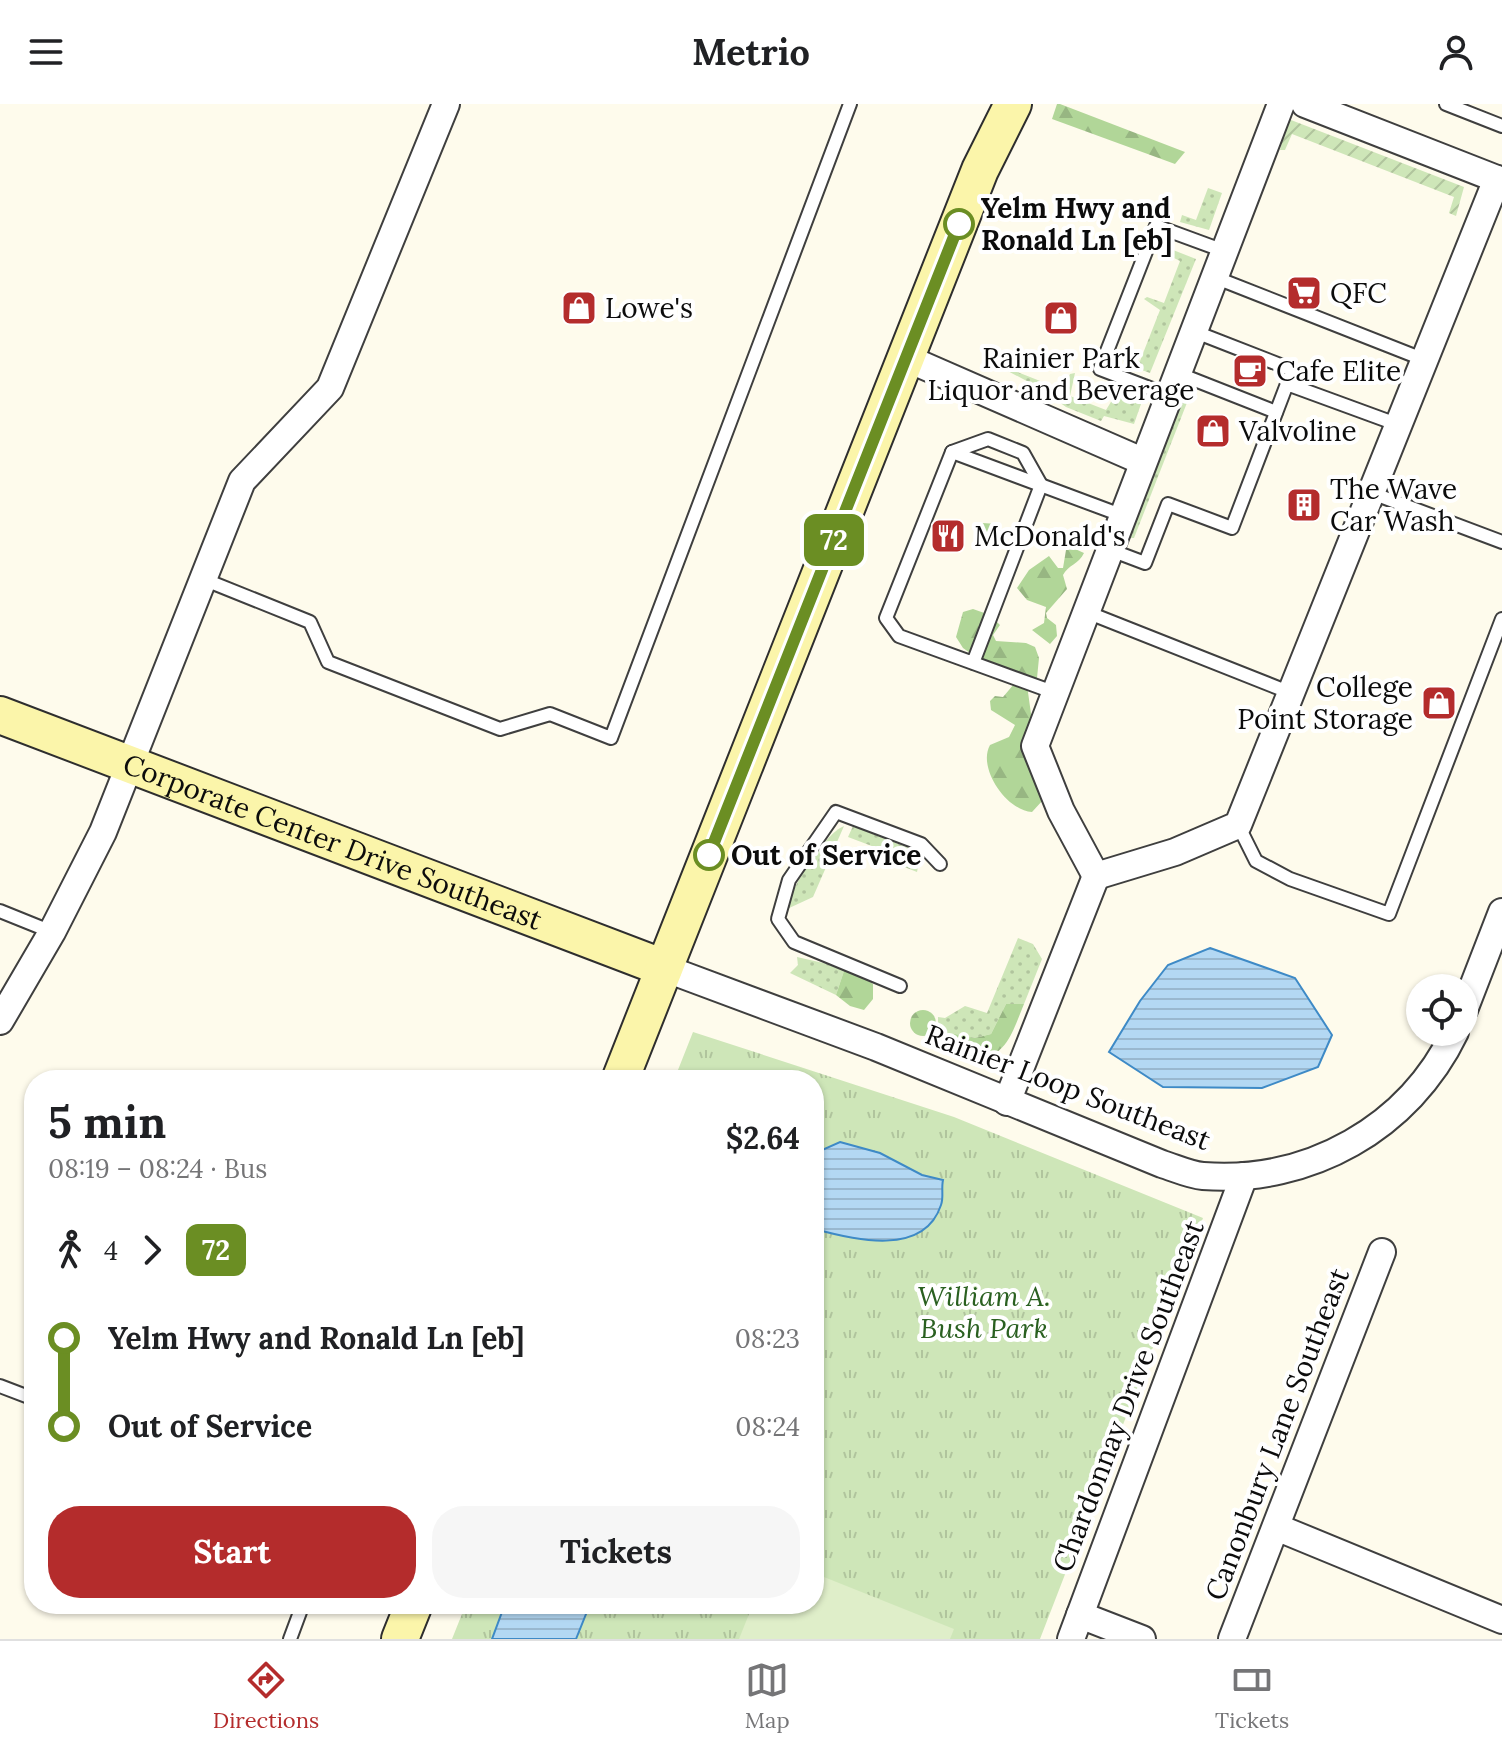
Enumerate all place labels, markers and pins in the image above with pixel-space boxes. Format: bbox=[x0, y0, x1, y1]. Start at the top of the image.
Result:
place label: Yelm Hwy and Ronald Ln [eb] bbox=[981, 190, 1172, 258]
marker: Yelm Hwy and Ronald Ln [eb] bbox=[944, 209, 974, 239]
supermarket icon: QFC bbox=[1285, 274, 1323, 312]
place label: QFC bbox=[1330, 275, 1387, 311]
shop icon: Lowe's bbox=[560, 289, 598, 327]
place label: Lowe's bbox=[605, 290, 693, 326]
shop icon: Rainier Park Liquor and Beverage bbox=[1042, 299, 1080, 337]
place label: Rainier Park Liquor and Beverage bbox=[928, 340, 1194, 408]
cafe icon: Cafe Elite bbox=[1231, 352, 1269, 390]
place label: Cafe Elite bbox=[1276, 353, 1401, 389]
shop icon: Valvoline bbox=[1194, 412, 1232, 450]
place label: Valvoline bbox=[1238, 413, 1357, 449]
place label: The Wave Car Wash bbox=[1330, 471, 1457, 539]
building icon: The Wave Car Wash bbox=[1285, 486, 1323, 524]
restaurant icon: McDonald's bbox=[929, 517, 967, 555]
place label: McDonald's bbox=[974, 518, 1126, 554]
place label: College Point Storage bbox=[1237, 669, 1413, 737]
shop icon: College Point Storage bbox=[1420, 684, 1458, 722]
place label: Out of Service bbox=[731, 837, 921, 873]
marker: Out of Service bbox=[694, 840, 724, 870]

